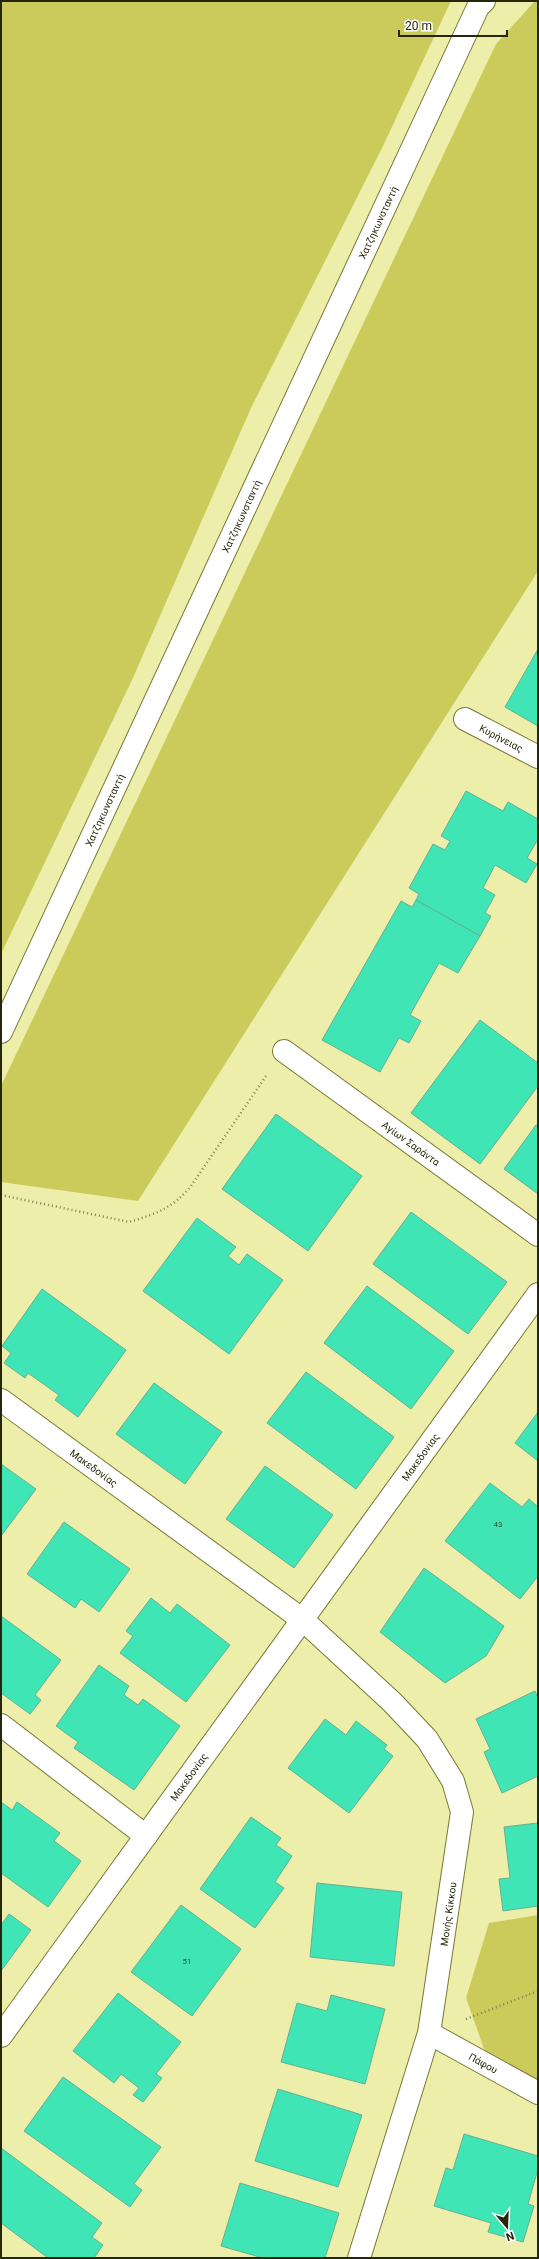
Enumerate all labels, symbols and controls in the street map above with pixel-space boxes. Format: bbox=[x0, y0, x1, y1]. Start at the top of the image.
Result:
scale bar bbox=[399, 12, 507, 38]
text: 20 m bbox=[405, 19, 432, 33]
street label: Χατζηκωνσταντή bbox=[357, 185, 400, 261]
street label: Χατζηκωνσταντή bbox=[220, 478, 263, 554]
street label: Κυρήνειας bbox=[478, 723, 525, 755]
street label: Χατζηκωνσταντή bbox=[83, 772, 126, 848]
street label: Αγίων Σαράντα bbox=[380, 1119, 442, 1168]
street label: Μακεδονίας bbox=[400, 1431, 442, 1483]
street label: Μακεδονίας bbox=[68, 1447, 119, 1490]
house number: 43 bbox=[494, 1520, 503, 1529]
street label: Μακεδονίας bbox=[168, 1751, 211, 1803]
street label: Μονής Κίκκου bbox=[439, 1881, 459, 1947]
house number: 51 bbox=[183, 1957, 192, 1966]
street label: Πάφου bbox=[467, 2051, 499, 2076]
north arrow bbox=[487, 2207, 527, 2247]
text: N bbox=[504, 2229, 516, 2243]

